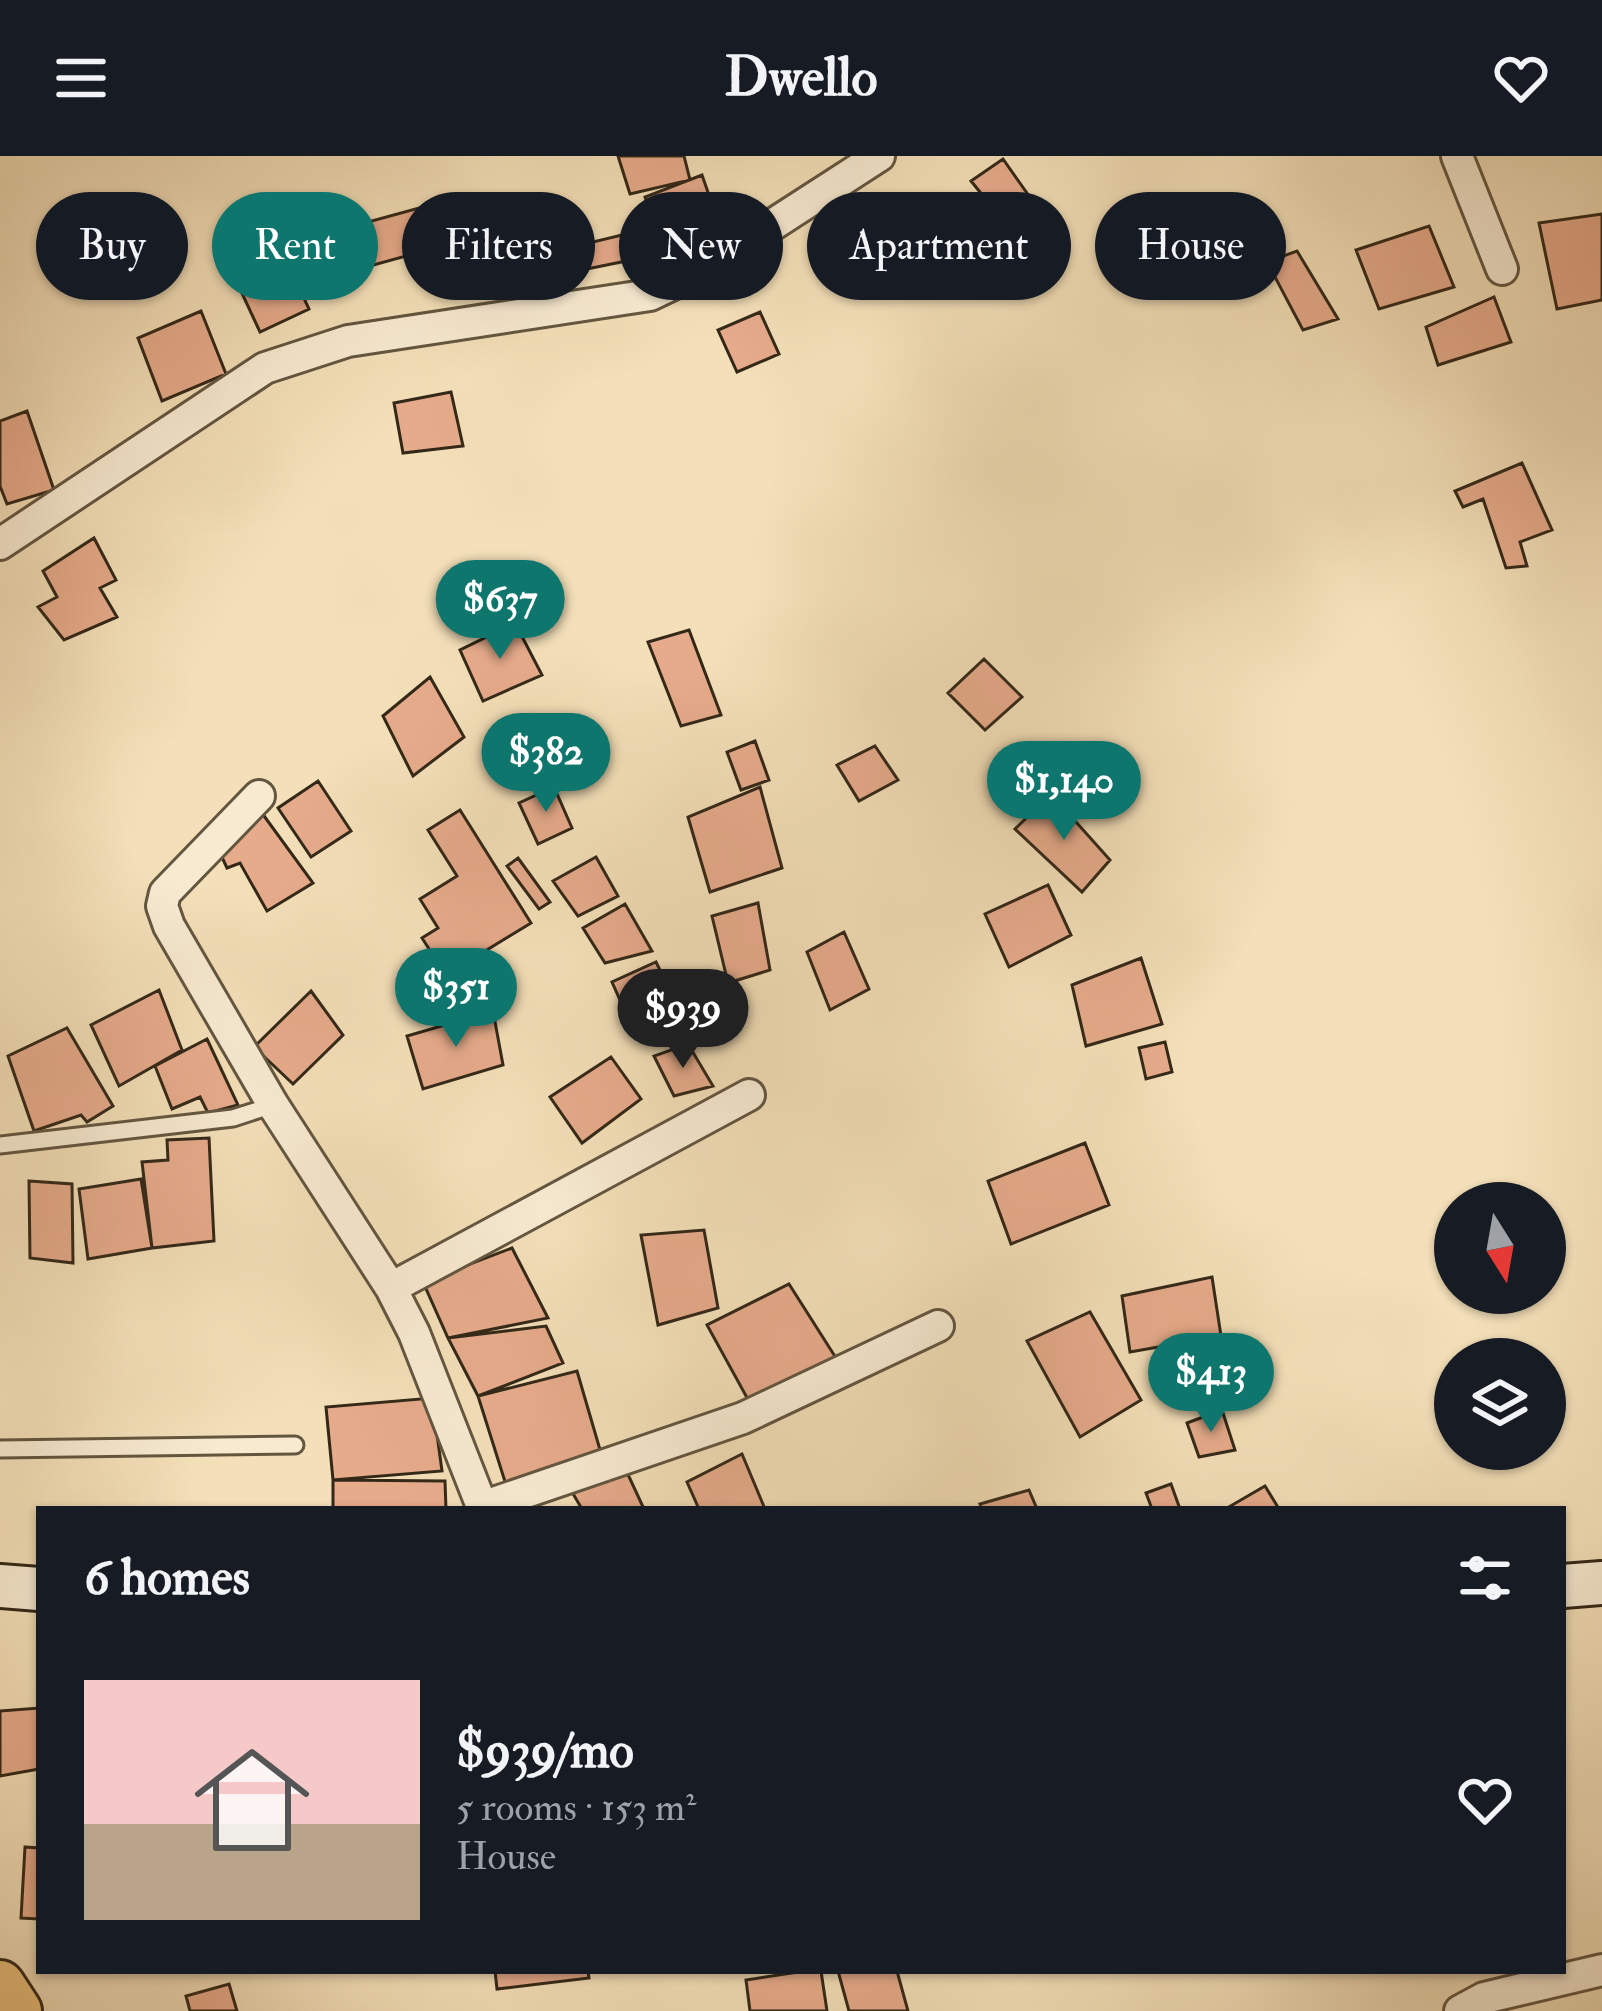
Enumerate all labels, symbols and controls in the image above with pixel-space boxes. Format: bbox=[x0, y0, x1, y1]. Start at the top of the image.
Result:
text: Dwello bbox=[725, 44, 877, 112]
icon: menu bbox=[48, 45, 114, 111]
icon: heart bbox=[1488, 45, 1554, 111]
chip: Buy bbox=[36, 192, 188, 300]
chip: Rent bbox=[212, 192, 378, 300]
chip: Filters bbox=[402, 192, 595, 300]
chip: New bbox=[619, 192, 783, 300]
chip: Apartment bbox=[807, 192, 1071, 300]
chip: House bbox=[1095, 192, 1286, 300]
pin: $637 bbox=[429, 560, 571, 662]
text: $637 bbox=[463, 574, 537, 623]
pin: $382 bbox=[475, 713, 617, 815]
text: $382 bbox=[508, 727, 584, 776]
pin: $1,140 bbox=[966, 741, 1162, 843]
text: $1,140 bbox=[1014, 755, 1114, 804]
pin: $351 bbox=[385, 948, 527, 1050]
text: $351 bbox=[422, 962, 490, 1011]
pin: $939 bbox=[612, 969, 754, 1071]
text: $939 bbox=[644, 983, 722, 1032]
north arrow bbox=[1434, 1182, 1566, 1314]
map controls bbox=[1434, 1182, 1566, 1470]
pin: $413 bbox=[1140, 1333, 1282, 1435]
button: layers bbox=[1434, 1338, 1566, 1470]
text: $413 bbox=[1175, 1347, 1247, 1396]
icon: filters bbox=[1452, 1545, 1518, 1611]
text: 6 homes bbox=[84, 1546, 250, 1610]
text: $939/mo bbox=[456, 1719, 634, 1783]
icon: home bbox=[180, 1728, 324, 1872]
icon: heart bbox=[1452, 1767, 1518, 1833]
text: 5 rooms · 153 m² bbox=[456, 1783, 696, 1832]
text: House bbox=[456, 1832, 556, 1881]

